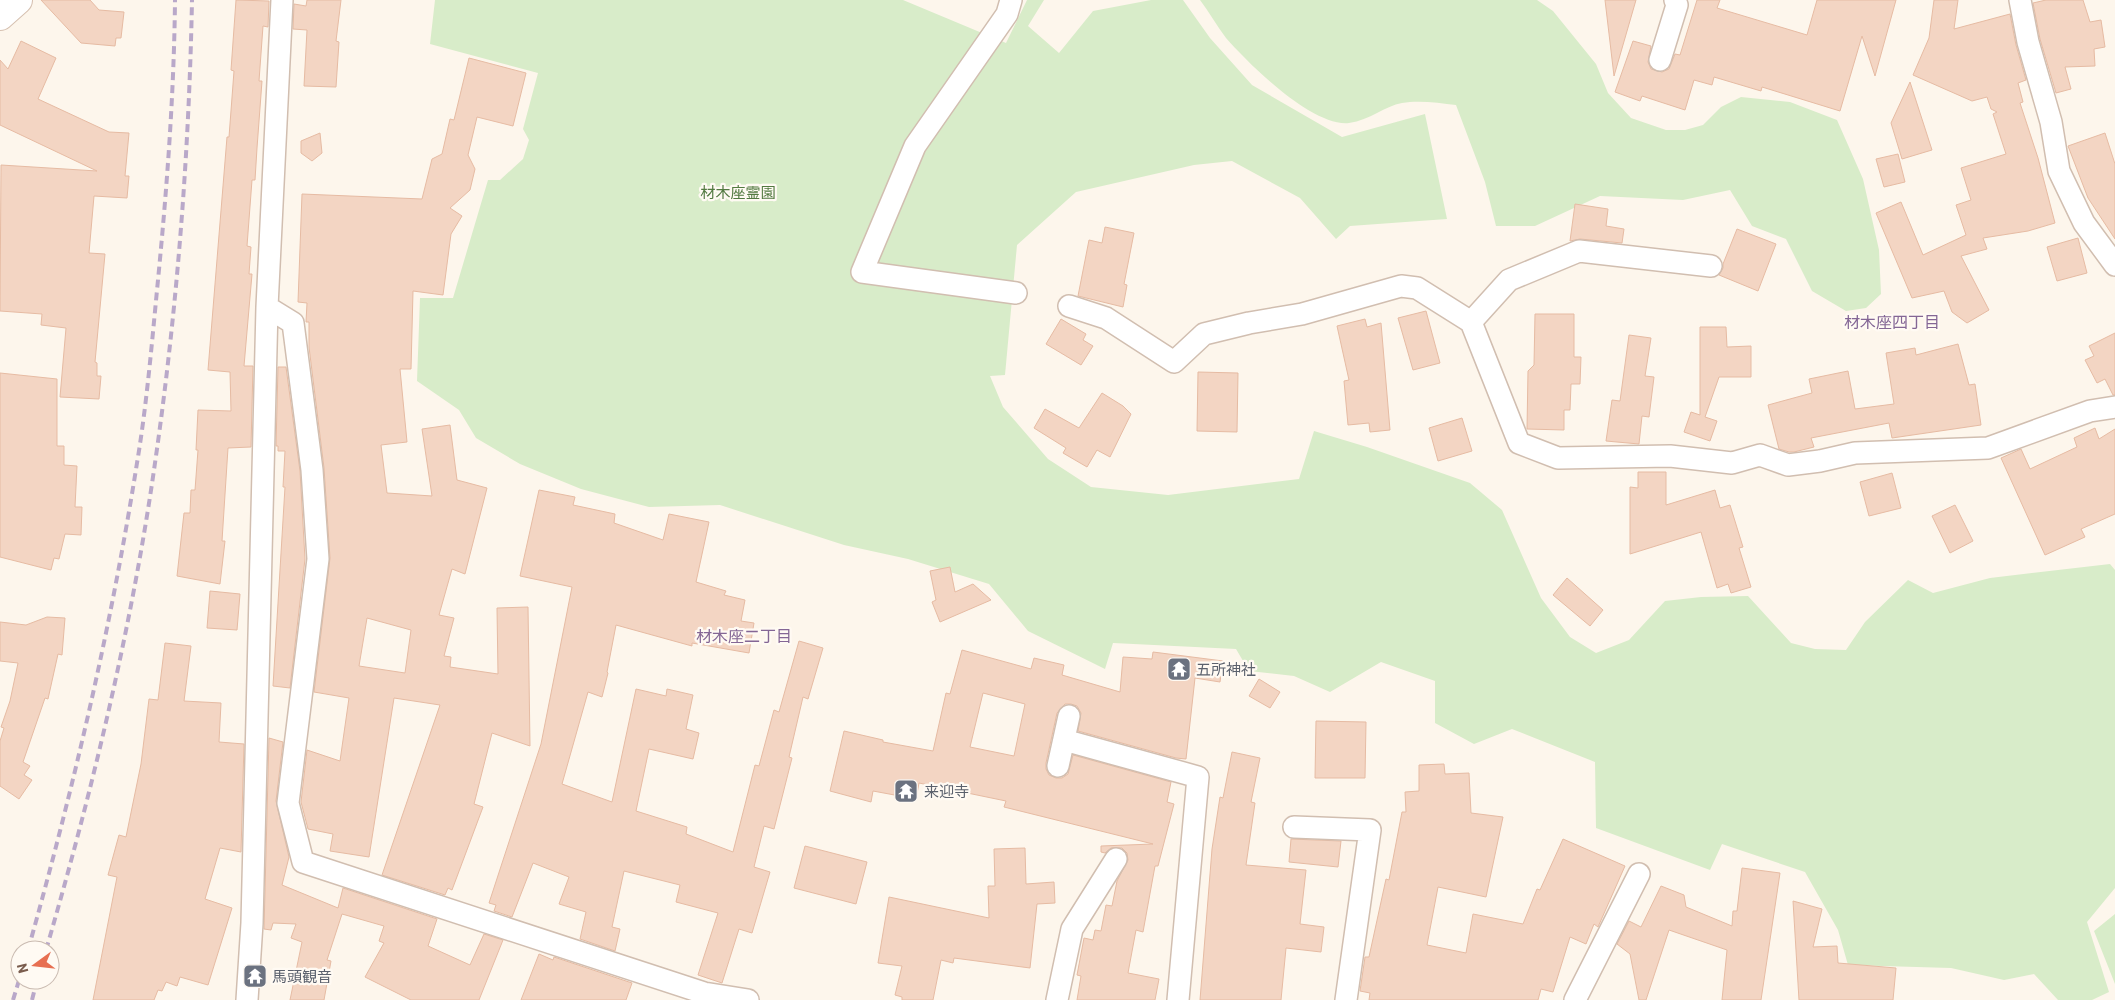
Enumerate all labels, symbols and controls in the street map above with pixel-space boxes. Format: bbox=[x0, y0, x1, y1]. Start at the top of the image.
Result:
park label: 材木座霊園 bbox=[700, 183, 776, 201]
district label: 材木座四丁目 bbox=[1844, 312, 1940, 331]
district label: 材木座二丁目 bbox=[696, 626, 792, 645]
temple icon: 五所神社 bbox=[1166, 656, 1192, 682]
place label: 五所神社 bbox=[1196, 660, 1256, 678]
temple icon: 来迎寺 bbox=[893, 778, 919, 804]
place label: 来迎寺 bbox=[924, 782, 969, 800]
north arrow bbox=[10, 940, 60, 990]
text: N bbox=[13, 962, 31, 975]
temple icon: 馬頭観音 bbox=[242, 963, 268, 989]
place label: 馬頭観音 bbox=[272, 967, 332, 985]

